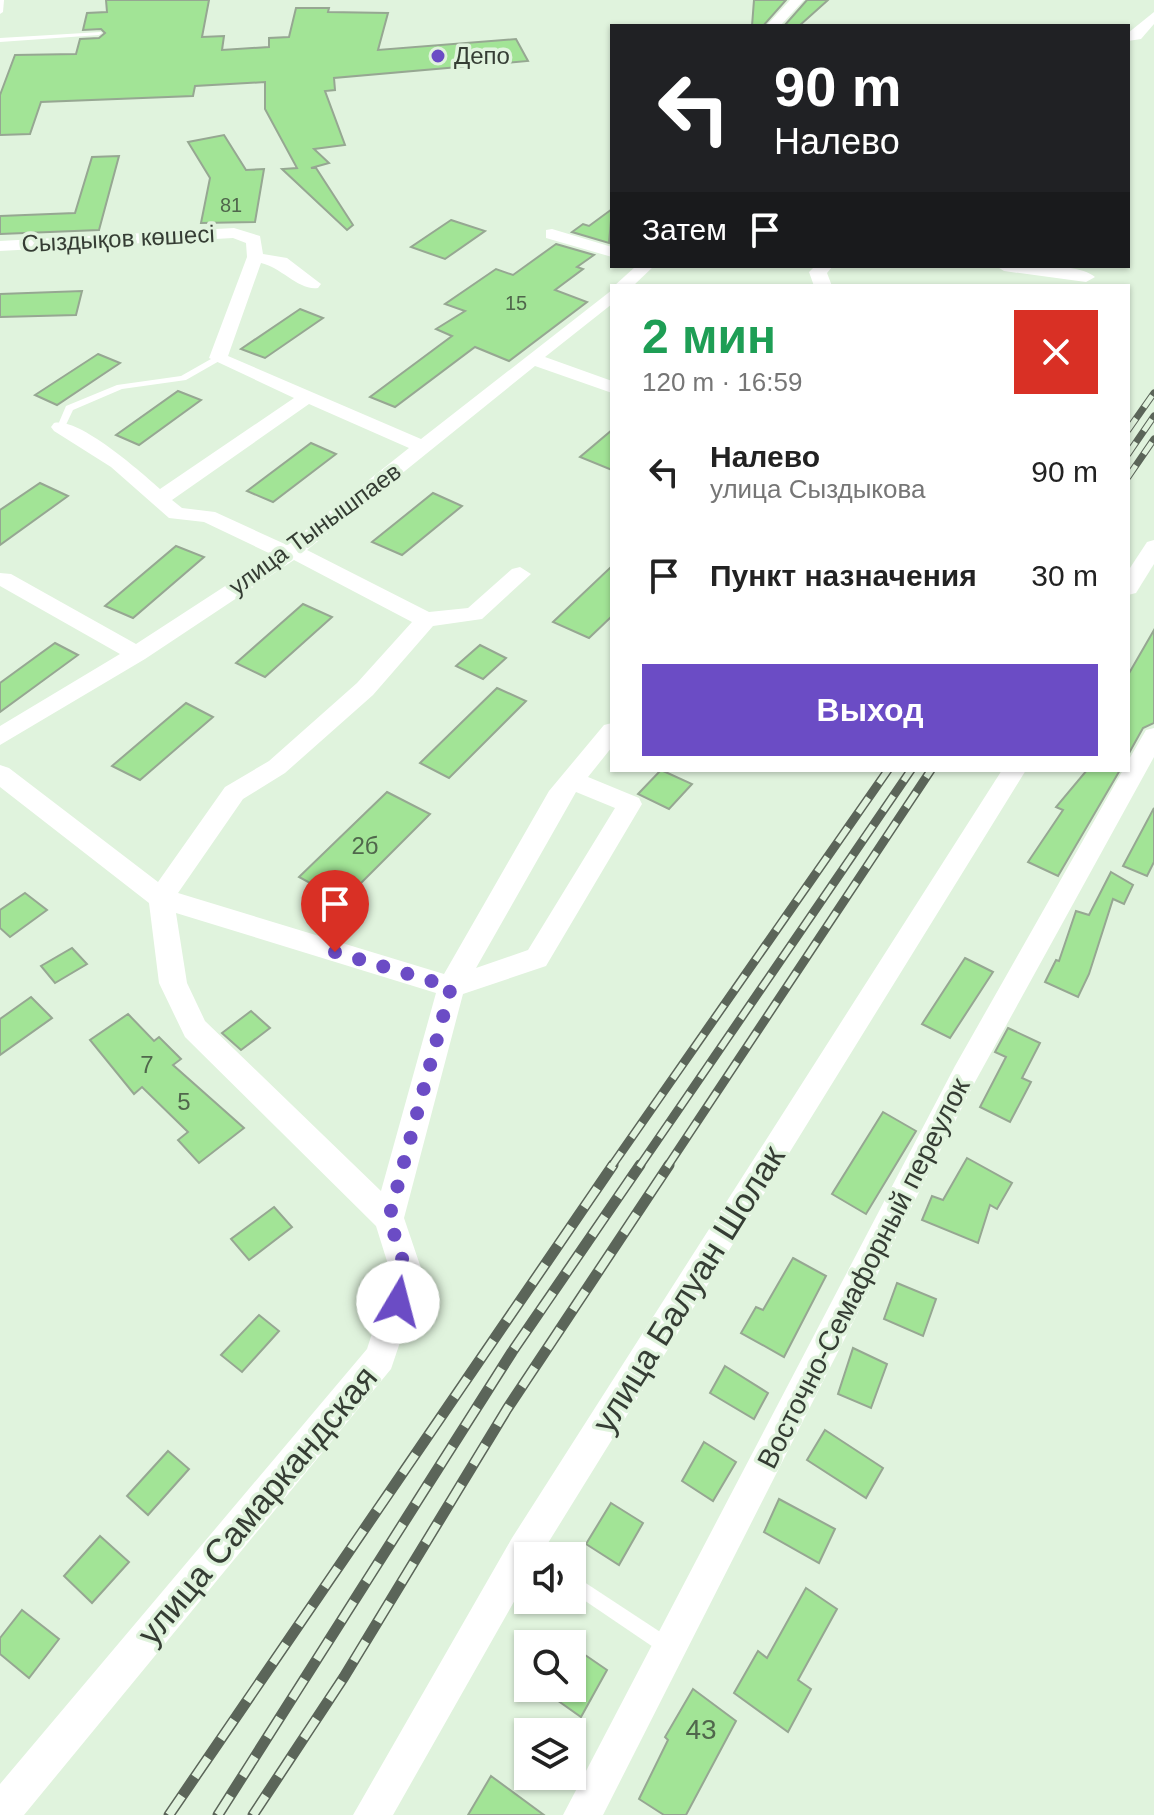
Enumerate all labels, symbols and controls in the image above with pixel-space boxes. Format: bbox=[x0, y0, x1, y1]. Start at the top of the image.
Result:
place label: Депо bbox=[454, 42, 510, 69]
marker: Депо bbox=[429, 47, 447, 65]
text: 90 m bbox=[774, 55, 902, 118]
icon: left bbox=[642, 56, 746, 160]
text: Налево bbox=[774, 121, 900, 162]
house number: 81 bbox=[220, 194, 242, 216]
icon: arrive bbox=[743, 208, 787, 252]
text: Затем bbox=[642, 213, 727, 246]
street label: Сыздықов көшесі bbox=[21, 220, 215, 257]
house number: 15 bbox=[505, 292, 527, 314]
text: 2 мин bbox=[642, 310, 776, 363]
button: close bbox=[1014, 310, 1098, 394]
text: 120 m · 16:59 bbox=[642, 367, 802, 397]
text: Налево bbox=[710, 440, 820, 473]
icon: left bbox=[642, 450, 686, 494]
text: 90 m bbox=[1031, 455, 1098, 488]
street label: улица Тынышпаев bbox=[224, 457, 406, 600]
text: улица Сыздыкова bbox=[710, 474, 925, 504]
icon: arrive bbox=[642, 554, 686, 598]
text: Пункт назначения bbox=[710, 559, 977, 592]
text: 30 m bbox=[1031, 559, 1098, 592]
button: Выход bbox=[642, 664, 1098, 756]
house number: 2б bbox=[351, 832, 379, 859]
pin bbox=[301, 870, 369, 952]
icon: arrive bbox=[313, 882, 357, 926]
house number: 7 bbox=[140, 1051, 154, 1078]
street label: Восточно-Семафорный переулок bbox=[751, 1072, 976, 1474]
house number: 5 bbox=[177, 1088, 191, 1115]
street label: улица Балуан Шолак bbox=[584, 1138, 792, 1439]
position arrow bbox=[356, 1260, 440, 1344]
street label: улица Самаркандская bbox=[130, 1358, 384, 1652]
map controls bbox=[514, 1542, 586, 1790]
button: sound bbox=[514, 1542, 586, 1614]
button: search bbox=[514, 1630, 586, 1702]
house number: 43 bbox=[685, 1714, 717, 1745]
button: layers bbox=[514, 1718, 586, 1790]

